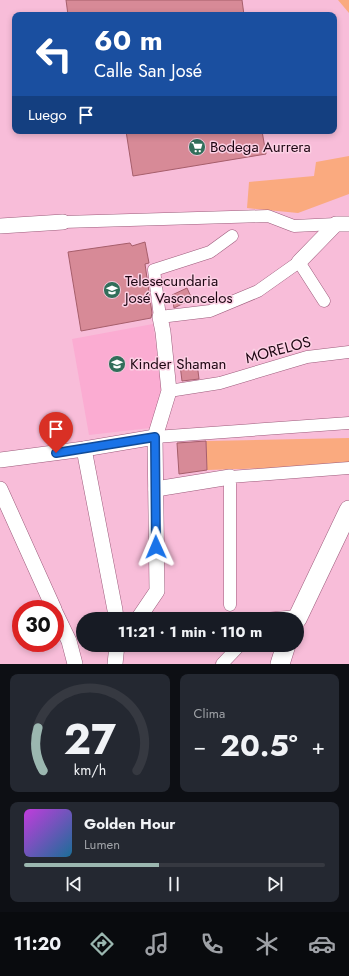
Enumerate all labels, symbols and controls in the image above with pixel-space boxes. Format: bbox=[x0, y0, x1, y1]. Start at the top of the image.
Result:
text: 60 m bbox=[94, 20, 163, 61]
icon: left bbox=[28, 28, 80, 80]
text: Calle San José bbox=[94, 58, 202, 84]
text: Luego bbox=[28, 104, 67, 126]
icon: arrive bbox=[75, 104, 97, 126]
place label: Bodega Aurrera bbox=[210, 136, 311, 158]
supermarket icon: Bodega Aurrera bbox=[187, 137, 207, 157]
place label: Telesecundaria José Vasconcelos bbox=[123, 270, 233, 309]
school or university icon: Telesecundaria José Vasconcelos bbox=[102, 280, 122, 300]
street label: MORELOS bbox=[243, 331, 313, 369]
place label: Kinder Shaman bbox=[130, 353, 226, 375]
school or university icon: Kinder Shaman bbox=[107, 354, 127, 374]
pin bbox=[39, 412, 73, 453]
icon: arrive bbox=[45, 418, 67, 440]
position arrow bbox=[135, 526, 177, 568]
speed limit sign: 30 bbox=[12, 600, 64, 652]
text: 11:21 · 1 min · 110 m bbox=[118, 621, 262, 643]
text: Clima bbox=[194, 704, 225, 723]
text: 27 bbox=[64, 709, 116, 770]
text: 20.5° bbox=[220, 724, 298, 767]
text: − bbox=[194, 730, 206, 762]
text: + bbox=[311, 730, 325, 762]
text: km/h bbox=[74, 760, 106, 780]
text: Golden Hour bbox=[84, 813, 176, 835]
text: Lumen bbox=[84, 835, 120, 854]
icon: previous bbox=[63, 873, 85, 895]
icon: pause bbox=[163, 873, 185, 895]
icon: next bbox=[264, 873, 286, 895]
icon: directions bbox=[88, 930, 116, 958]
icon: music bbox=[143, 930, 171, 958]
icon: phone bbox=[198, 930, 226, 958]
icon: climate bbox=[253, 930, 281, 958]
icon: car bbox=[308, 930, 336, 958]
text: 11:20 bbox=[13, 931, 61, 957]

